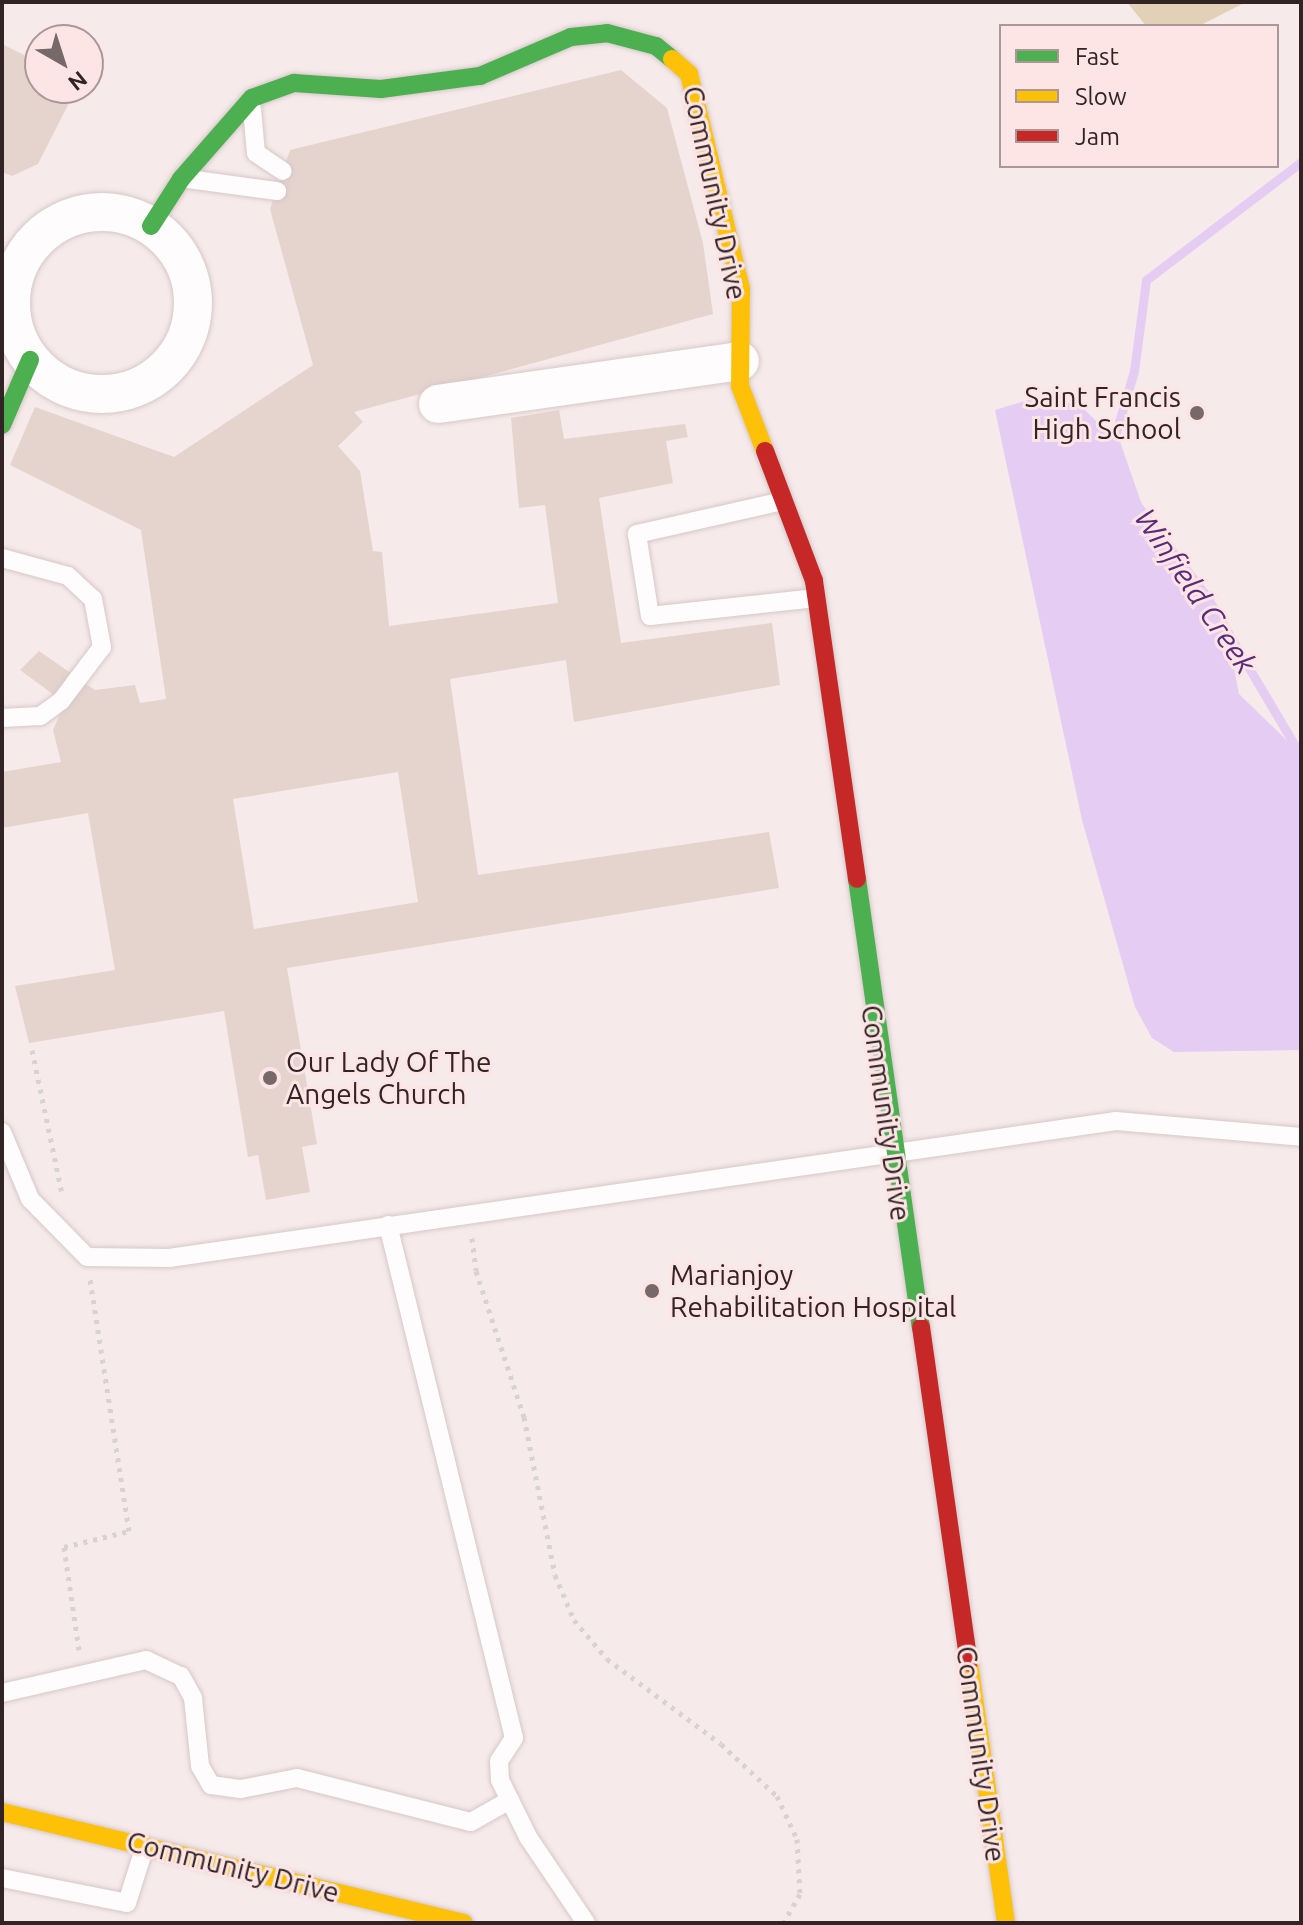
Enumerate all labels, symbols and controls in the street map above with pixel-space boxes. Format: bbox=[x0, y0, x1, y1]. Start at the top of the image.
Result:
north arrow bbox=[24, 24, 104, 104]
legend bbox=[999, 24, 1279, 168]
text: Fast bbox=[1075, 43, 1119, 70]
text: N bbox=[64, 67, 92, 96]
street label: Community Drive bbox=[676, 83, 754, 303]
text: Slow bbox=[1075, 83, 1127, 110]
text: Jam bbox=[1075, 123, 1120, 150]
place label: Saint Francis High School bbox=[1025, 380, 1181, 446]
marker: Saint Francis High School bbox=[1188, 404, 1206, 422]
water label: Winfield Creek bbox=[1128, 502, 1264, 680]
street label: Community Drive bbox=[854, 1003, 918, 1223]
place label: Our Lady Of The Angels Church bbox=[286, 1045, 492, 1111]
marker: Our Lady Of The Angels Church bbox=[261, 1069, 279, 1087]
place label: Marianjoy Rehabilitation Hospital bbox=[670, 1258, 956, 1324]
marker: Marianjoy Rehabilitation Hospital bbox=[641, 1280, 663, 1302]
street label: Community Drive bbox=[949, 1644, 1013, 1864]
street label: Community Drive bbox=[123, 1824, 343, 1910]

